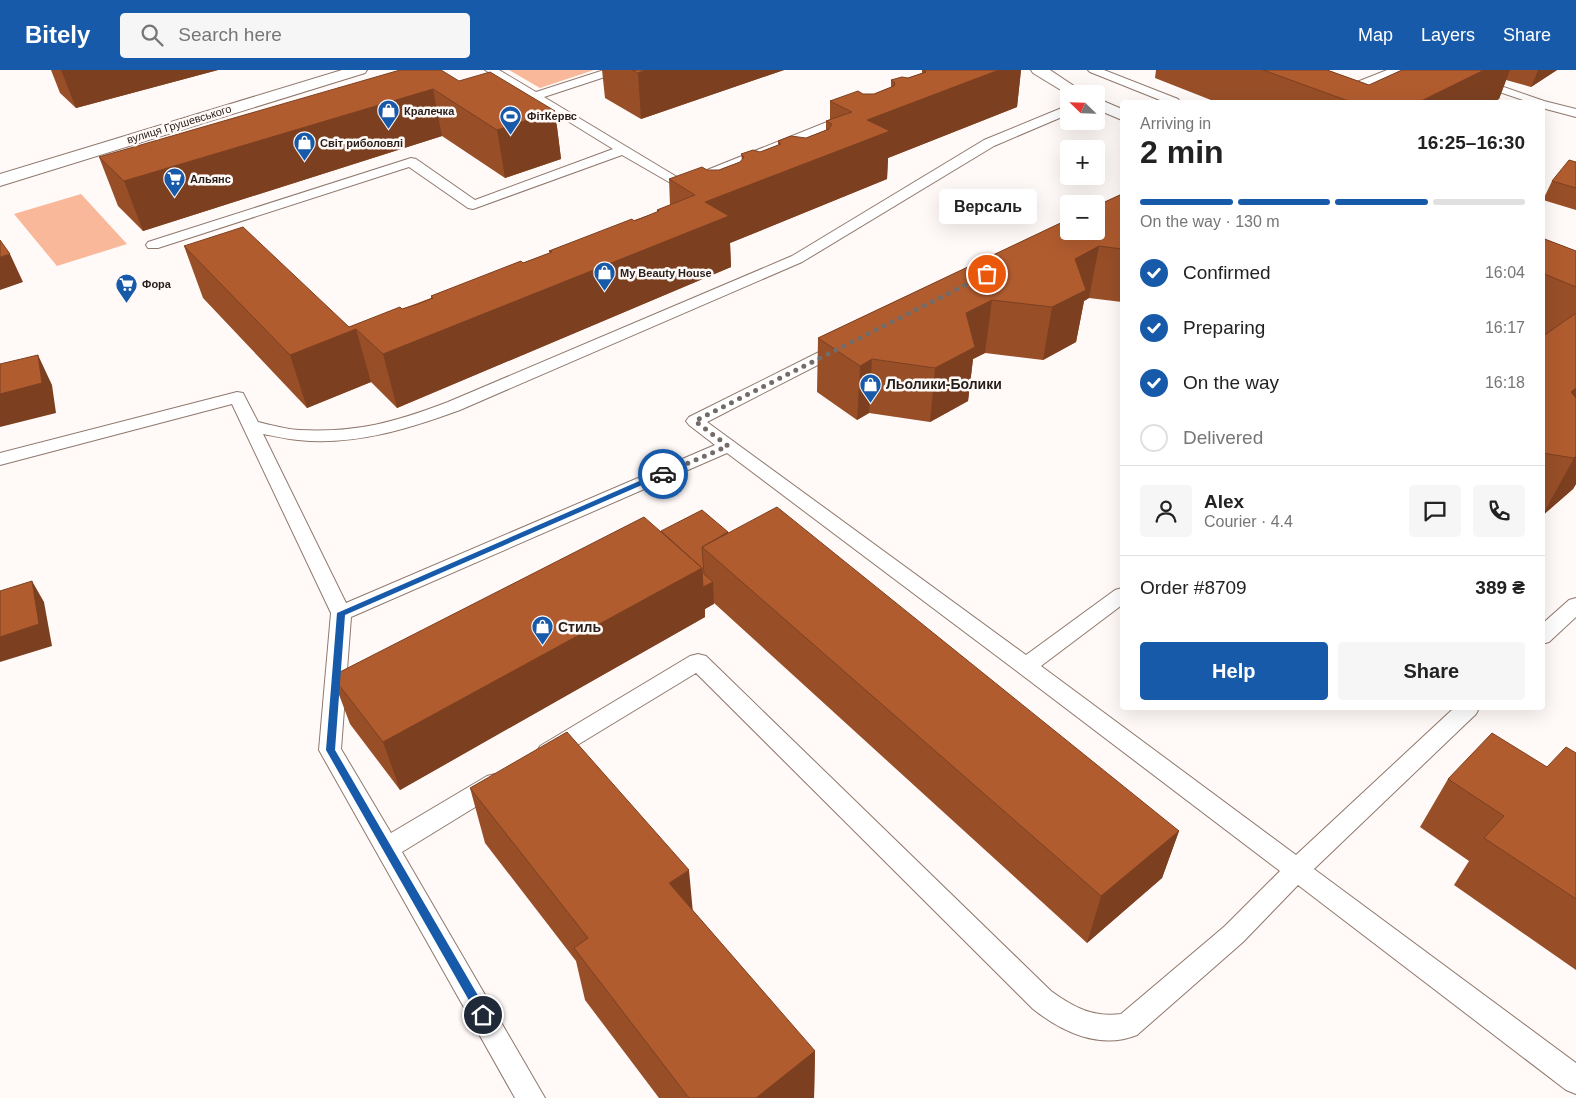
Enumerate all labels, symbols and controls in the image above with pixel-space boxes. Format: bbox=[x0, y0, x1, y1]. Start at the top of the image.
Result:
search box bbox=[120, 13, 470, 58]
text: Bitely bbox=[25, 21, 90, 48]
icon: search bbox=[138, 21, 166, 49]
text: Search here bbox=[178, 24, 282, 45]
text: Map bbox=[1358, 25, 1393, 45]
text: Layers bbox=[1421, 25, 1475, 45]
text: Share bbox=[1503, 25, 1551, 45]
north arrow bbox=[1060, 85, 1105, 130]
map controls bbox=[1060, 85, 1105, 240]
shop icon: Кралечка bbox=[376, 99, 400, 130]
street label: вулиця Грушевського bbox=[125, 102, 233, 146]
sports icon: ФітКервс bbox=[499, 104, 523, 135]
place label: Кралечка bbox=[404, 105, 455, 117]
place label: ФітКервс bbox=[527, 110, 577, 122]
text: Arriving in bbox=[1140, 115, 1211, 132]
shop icon: Світ риболовлі bbox=[292, 131, 316, 162]
text: 16:25–16:30 bbox=[1417, 132, 1525, 153]
text: 2 min bbox=[1140, 134, 1224, 170]
place label: Світ риболовлі bbox=[320, 137, 403, 149]
button: + bbox=[1060, 140, 1105, 185]
supermarket icon: Альянс bbox=[162, 167, 186, 198]
place label: Альянс bbox=[190, 173, 231, 185]
callout: Версаль bbox=[938, 189, 1036, 224]
button: − bbox=[1060, 195, 1105, 240]
text: Версаль bbox=[954, 198, 1022, 215]
text: On the way · 130 m bbox=[1140, 213, 1280, 230]
pin bbox=[966, 253, 1008, 295]
icon: check bbox=[1140, 259, 1168, 287]
icon: bag bbox=[973, 260, 1001, 288]
shop icon: My Beauty House bbox=[592, 261, 616, 292]
text: Confirmed bbox=[1183, 262, 1271, 283]
text: 16:04 bbox=[1485, 264, 1525, 281]
place label: My Beauty House bbox=[620, 267, 712, 279]
supermarket icon: Фора bbox=[114, 272, 138, 303]
place label: Фора bbox=[142, 278, 172, 290]
icon: check bbox=[1140, 314, 1168, 342]
text: Preparing bbox=[1183, 317, 1265, 338]
text: 16:17 bbox=[1485, 319, 1525, 336]
icon: check bbox=[1140, 369, 1168, 397]
shop icon: Льолики-Болики bbox=[858, 372, 882, 403]
text: On the way bbox=[1183, 372, 1279, 393]
text: 16:18 bbox=[1485, 374, 1525, 391]
place label: Льолики-Болики bbox=[886, 376, 1002, 392]
text: Delivered bbox=[1183, 427, 1263, 448]
courier bbox=[638, 449, 688, 499]
icon: car bbox=[649, 460, 677, 488]
button: person bbox=[1140, 485, 1192, 537]
button: chat bbox=[1409, 485, 1461, 537]
button: phone bbox=[1473, 485, 1525, 537]
text: Alex bbox=[1204, 491, 1244, 512]
text: Courier · 4.4 bbox=[1204, 513, 1293, 530]
text: Order #8709 bbox=[1140, 577, 1247, 598]
text: 389 ₴ bbox=[1475, 577, 1525, 598]
shop icon: Стиль bbox=[530, 615, 554, 646]
place label: Стиль bbox=[558, 619, 601, 635]
button: Help bbox=[1140, 642, 1328, 700]
button: Share bbox=[1338, 642, 1525, 700]
pin bbox=[462, 994, 504, 1036]
icon: home bbox=[469, 1001, 497, 1029]

